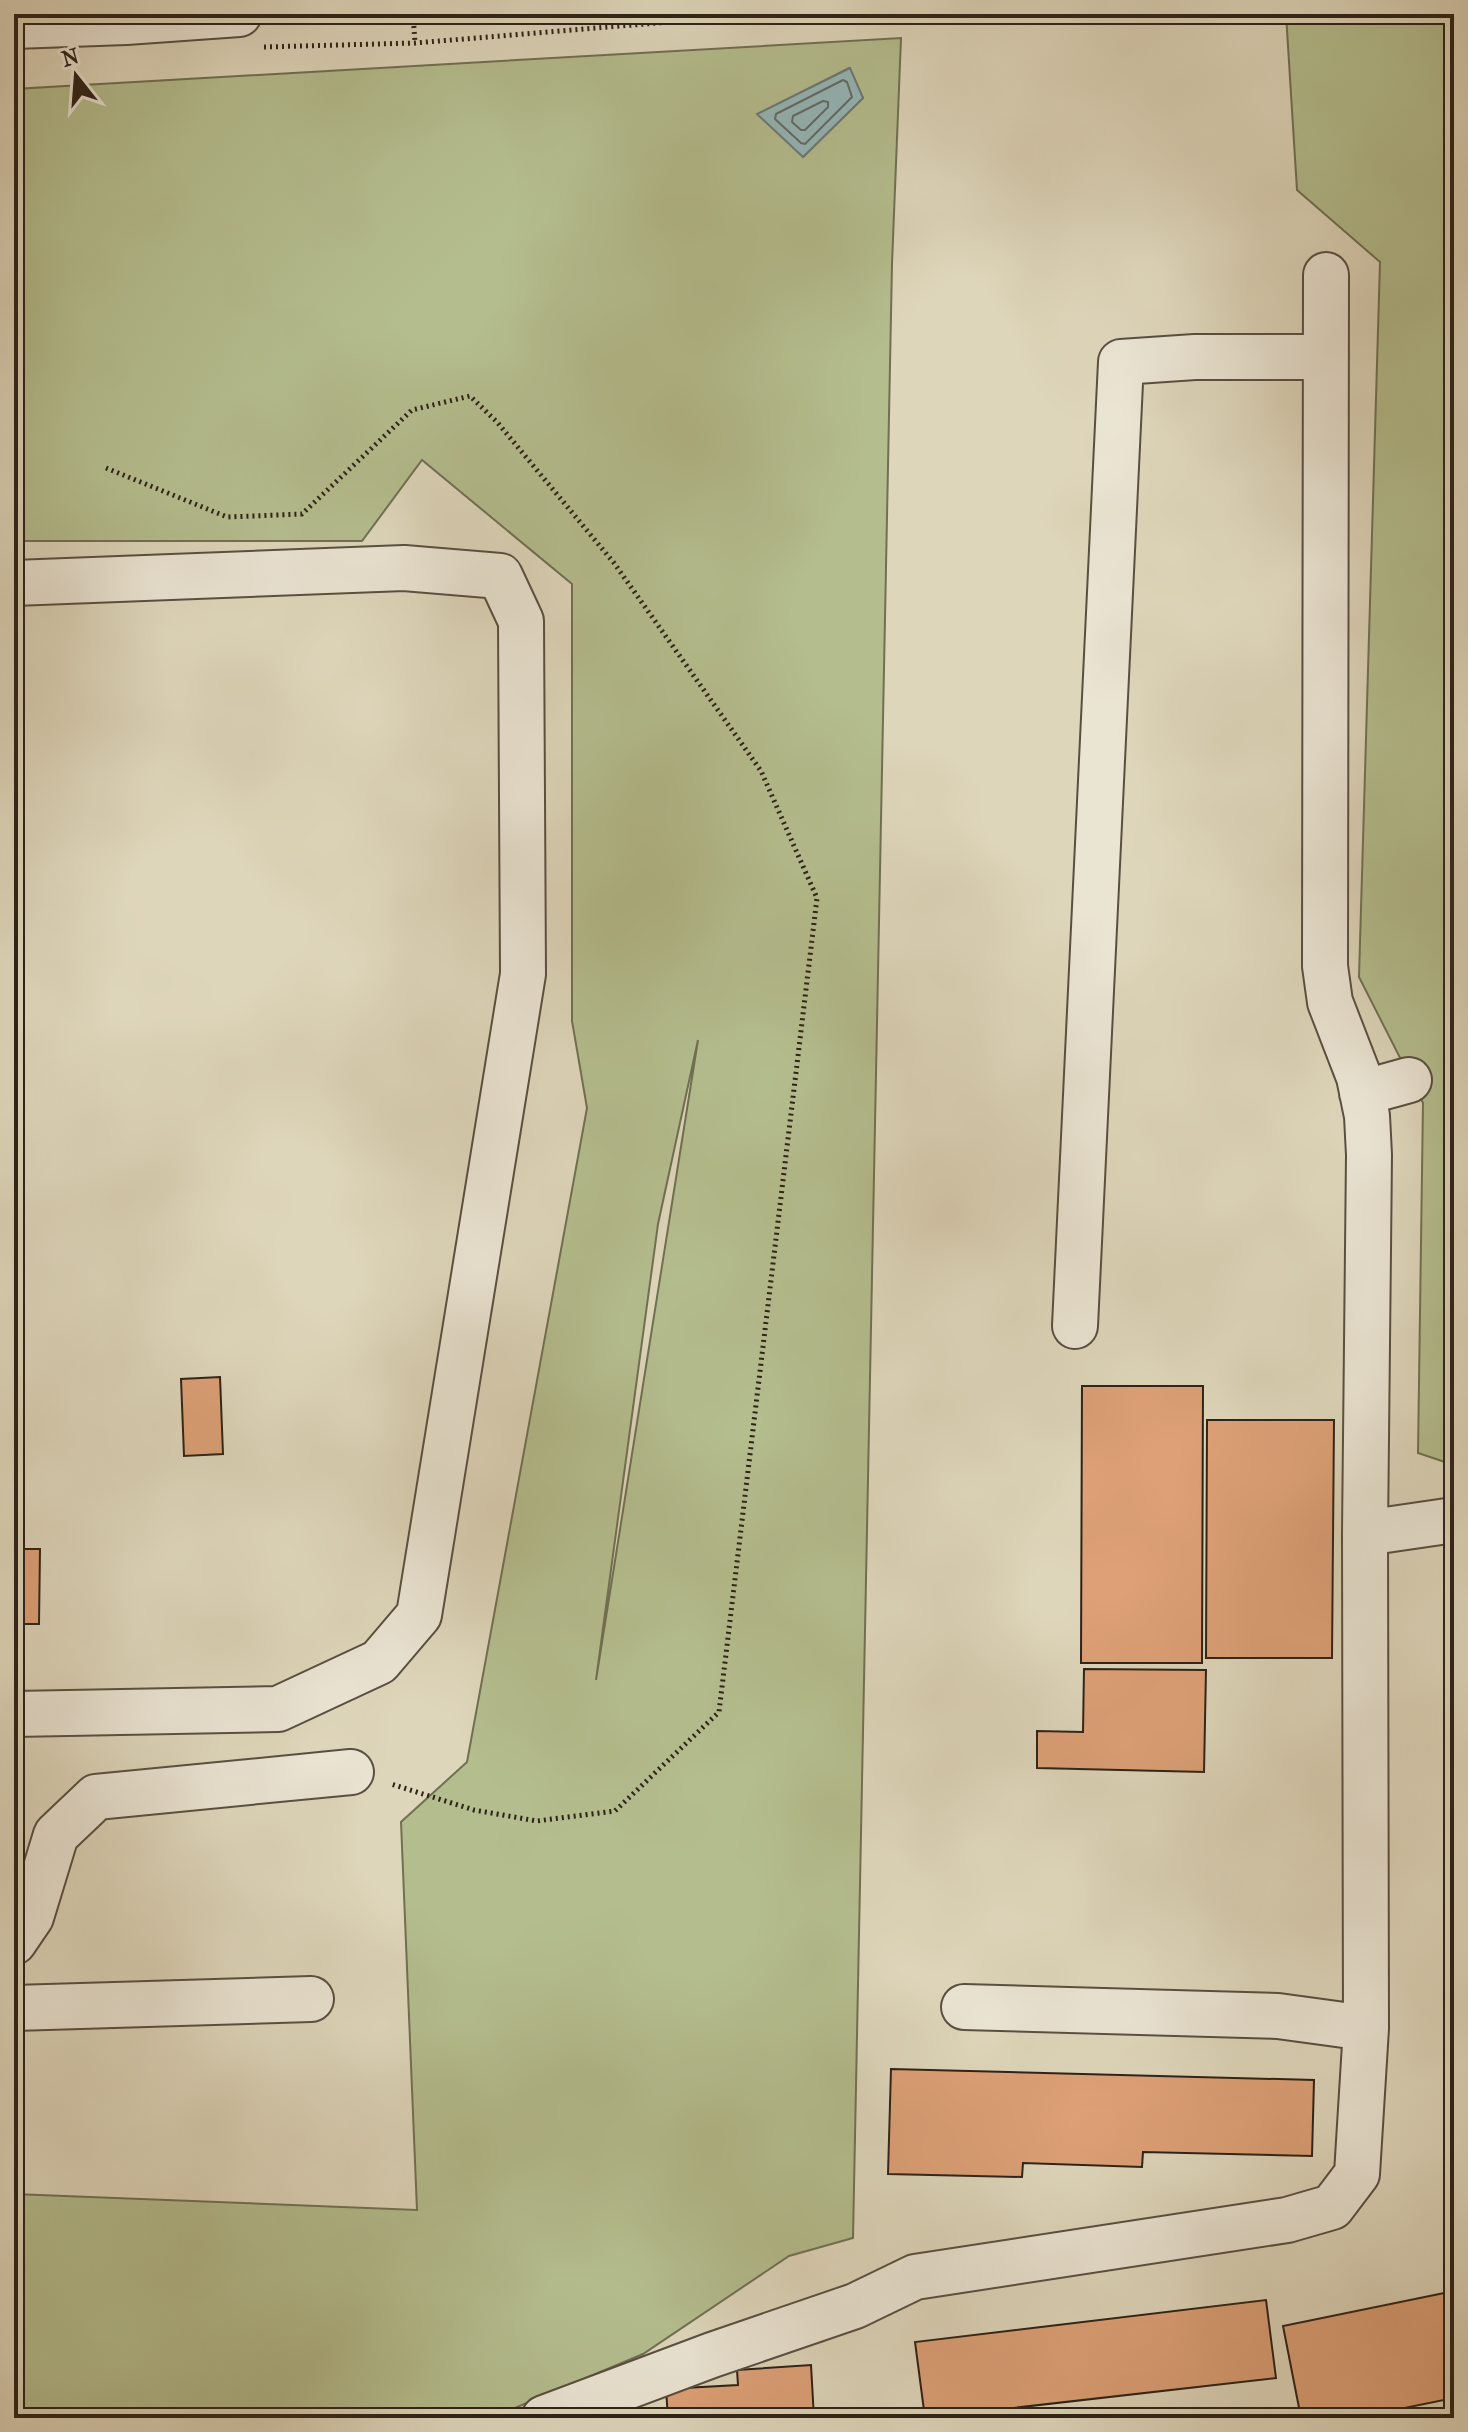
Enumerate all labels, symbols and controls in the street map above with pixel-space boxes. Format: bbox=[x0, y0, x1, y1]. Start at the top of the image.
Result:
north arrow bbox=[36, 36, 116, 116]
text: N bbox=[59, 43, 83, 73]

